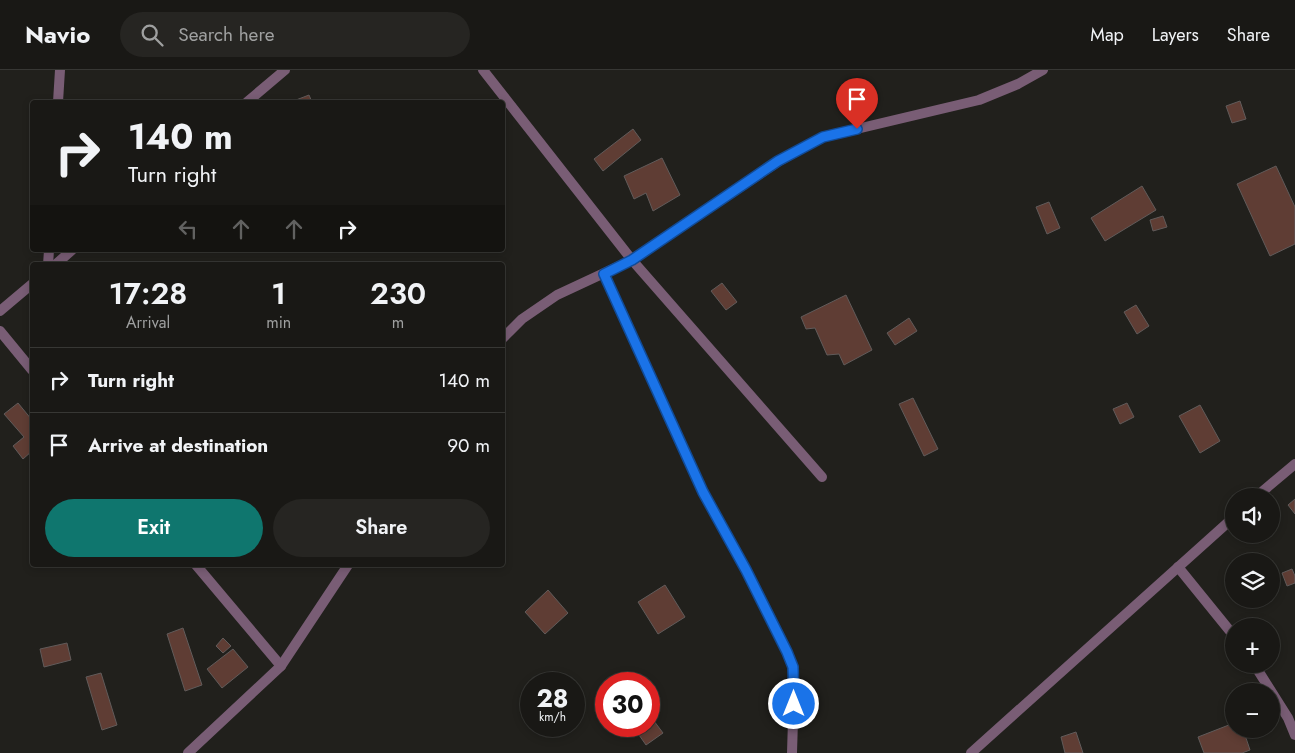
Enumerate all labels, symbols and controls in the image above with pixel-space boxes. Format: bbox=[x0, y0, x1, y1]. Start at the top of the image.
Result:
search box bbox=[120, 12, 470, 57]
text: Navio bbox=[25, 17, 90, 52]
icon: search bbox=[138, 21, 166, 49]
text: Search here bbox=[178, 21, 274, 48]
text: Map bbox=[1090, 22, 1124, 48]
text: Layers bbox=[1152, 22, 1199, 48]
text: Share bbox=[1227, 22, 1270, 48]
pin bbox=[836, 78, 878, 129]
icon: arrive bbox=[843, 85, 871, 113]
text: 140 m bbox=[128, 112, 233, 162]
icon: right bbox=[45, 120, 110, 185]
text: Turn right bbox=[128, 158, 216, 190]
icon: left bbox=[174, 215, 202, 243]
icon: ahead bbox=[227, 215, 255, 243]
icon: ahead bbox=[280, 215, 308, 243]
icon: right bbox=[333, 215, 361, 243]
text: 17:28 bbox=[109, 272, 187, 315]
text: 1 bbox=[271, 272, 286, 315]
text: 230 bbox=[370, 272, 426, 315]
text: Arrival bbox=[126, 311, 170, 334]
text: min bbox=[266, 311, 291, 334]
text: m bbox=[392, 311, 404, 334]
icon: right bbox=[45, 366, 73, 394]
text: Turn right bbox=[88, 367, 174, 394]
text: 140 m bbox=[438, 367, 490, 394]
icon: arrive bbox=[45, 431, 73, 459]
text: Arrive at destination bbox=[88, 432, 268, 459]
text: 90 m bbox=[447, 432, 490, 459]
map controls bbox=[1225, 488, 1280, 738]
button: sound bbox=[1225, 488, 1280, 543]
button: Exit bbox=[45, 499, 263, 557]
button: Share bbox=[273, 499, 490, 557]
button: layers bbox=[1225, 553, 1280, 608]
button: + bbox=[1225, 618, 1280, 673]
speed limit sign: 30 bbox=[595, 672, 660, 737]
position arrow bbox=[767, 677, 819, 729]
text: 28 bbox=[536, 680, 569, 716]
button: − bbox=[1225, 683, 1280, 738]
text: km/h bbox=[539, 708, 566, 726]

